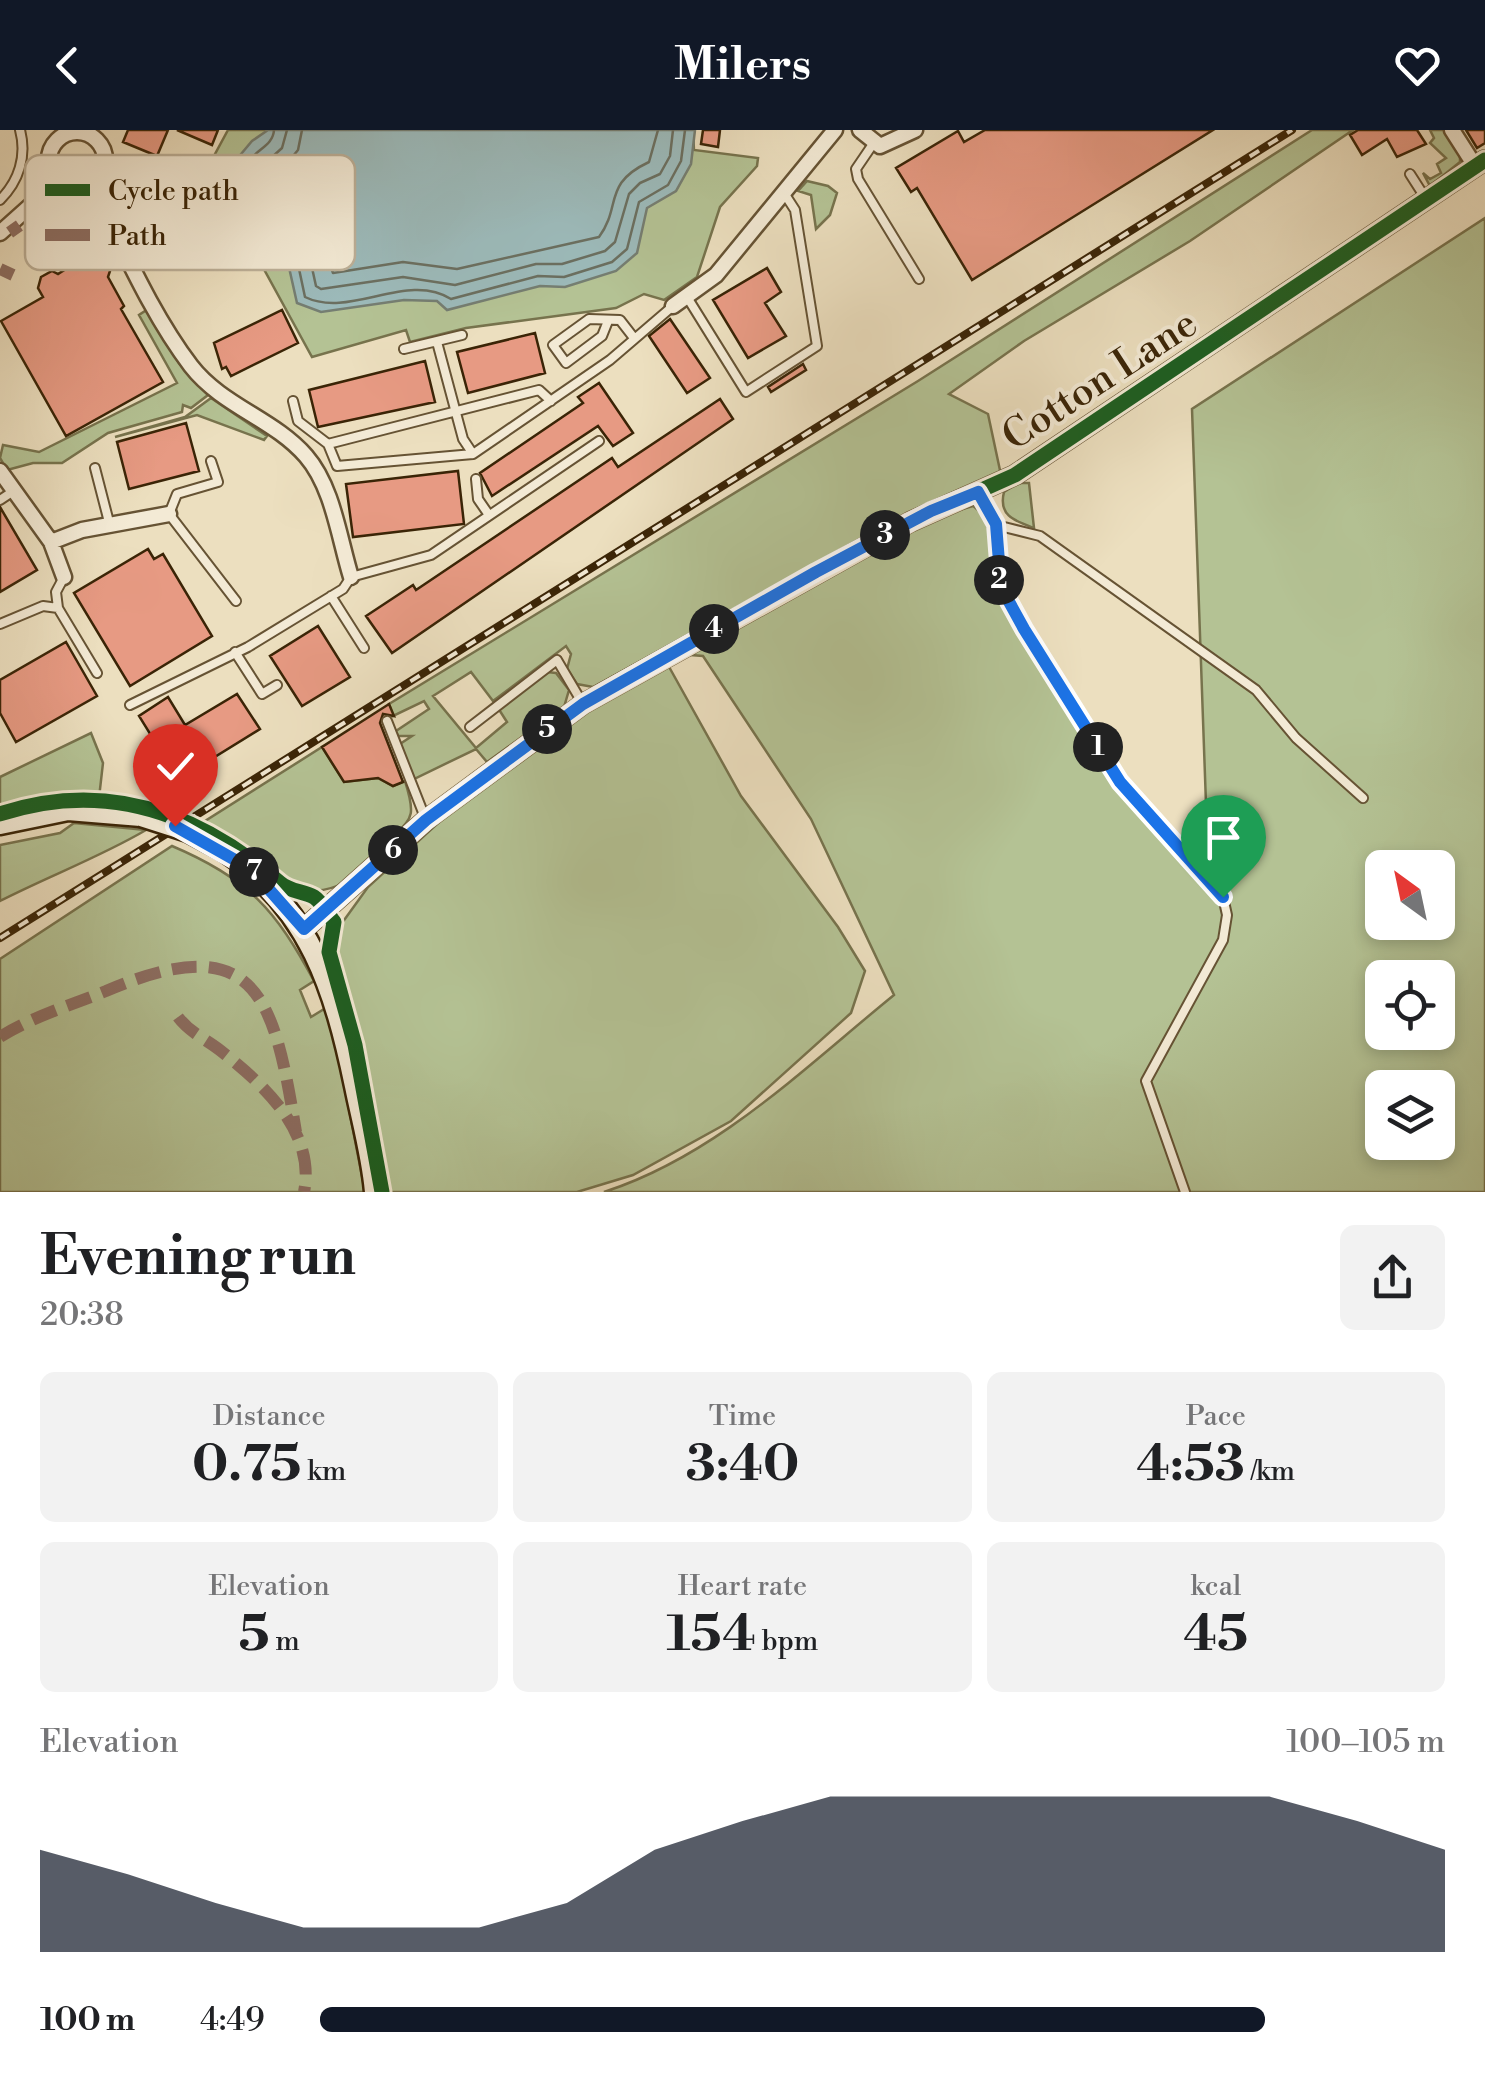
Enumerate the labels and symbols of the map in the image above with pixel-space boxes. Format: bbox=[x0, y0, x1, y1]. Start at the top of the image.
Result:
legend bbox=[25, 155, 355, 270]
text: Cycle path bbox=[108, 174, 239, 209]
text: Path bbox=[108, 219, 167, 254]
street label: Cotton Lane bbox=[993, 299, 1207, 462]
pin: 3 bbox=[860, 510, 910, 560]
pin: 2 bbox=[974, 555, 1024, 605]
pin: 4 bbox=[689, 604, 739, 654]
pin: 5 bbox=[522, 704, 572, 754]
pin: 1 bbox=[1073, 722, 1123, 772]
pin bbox=[133, 724, 218, 827]
pin bbox=[1181, 795, 1266, 898]
pin: 6 bbox=[368, 825, 418, 875]
pin: 7 bbox=[229, 847, 279, 897]
north arrow bbox=[1365, 850, 1455, 940]

